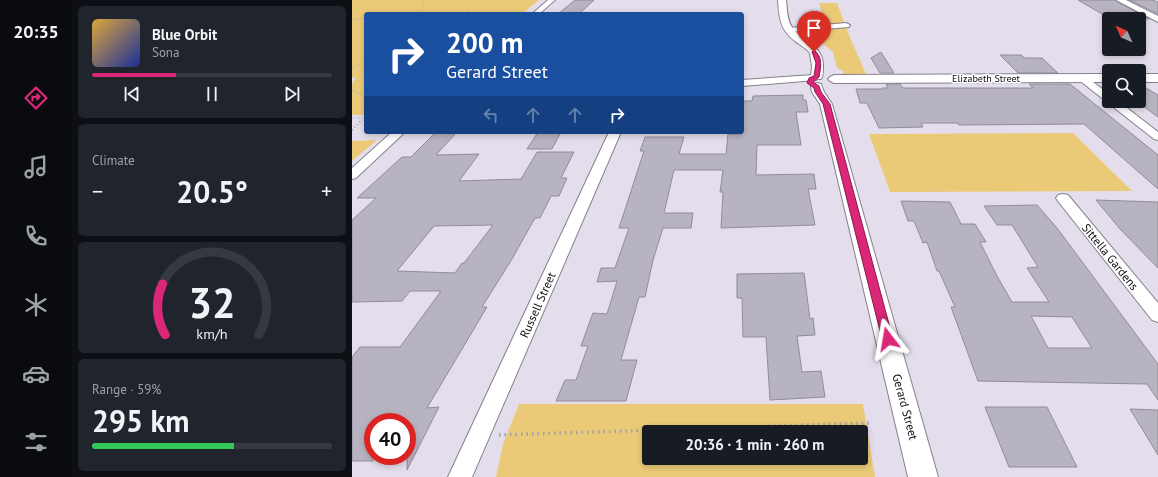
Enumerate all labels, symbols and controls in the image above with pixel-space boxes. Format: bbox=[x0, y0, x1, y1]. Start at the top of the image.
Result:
pin bbox=[797, 11, 831, 52]
north arrow bbox=[1102, 12, 1146, 56]
map controls bbox=[1102, 12, 1146, 108]
icon: arrive bbox=[803, 17, 825, 39]
text: 20:35 bbox=[13, 20, 59, 43]
text: 200 m bbox=[446, 24, 523, 61]
text: Blue Orbit bbox=[152, 25, 217, 44]
icon: right bbox=[380, 28, 432, 80]
text: Sona bbox=[152, 44, 179, 61]
text: Gerard Street bbox=[446, 60, 548, 83]
button: search bbox=[1102, 64, 1146, 108]
street label: Elizabeth Street bbox=[952, 72, 1021, 85]
icon: previous bbox=[121, 83, 143, 105]
icon: pause bbox=[201, 83, 223, 105]
icon: next bbox=[281, 83, 303, 105]
icon: directions bbox=[22, 84, 50, 112]
icon: left bbox=[480, 104, 502, 126]
icon: ahead bbox=[522, 104, 544, 126]
icon: ahead bbox=[564, 104, 586, 126]
icon: right bbox=[606, 104, 628, 126]
text: Climate bbox=[92, 152, 135, 169]
icon: music bbox=[22, 153, 50, 181]
text: 20.5° bbox=[176, 172, 248, 211]
text: − bbox=[92, 177, 103, 205]
text: + bbox=[321, 177, 332, 205]
street label: Sittella Gardens bbox=[1079, 220, 1142, 293]
icon: phone bbox=[22, 222, 50, 250]
street label: Russell Street bbox=[516, 270, 559, 340]
text: 32 bbox=[188, 276, 236, 329]
icon: climate bbox=[22, 291, 50, 319]
position arrow bbox=[867, 318, 909, 360]
text: km/h bbox=[196, 324, 228, 343]
icon: car bbox=[22, 360, 50, 388]
street label: Gerard Street bbox=[889, 372, 922, 442]
text: Range · 59% bbox=[92, 381, 161, 398]
text: 295 km bbox=[92, 401, 190, 440]
speed limit sign: 40 bbox=[364, 413, 416, 465]
icon: filters bbox=[22, 428, 50, 456]
text: 20:36 · 1 min · 260 m bbox=[686, 435, 824, 454]

